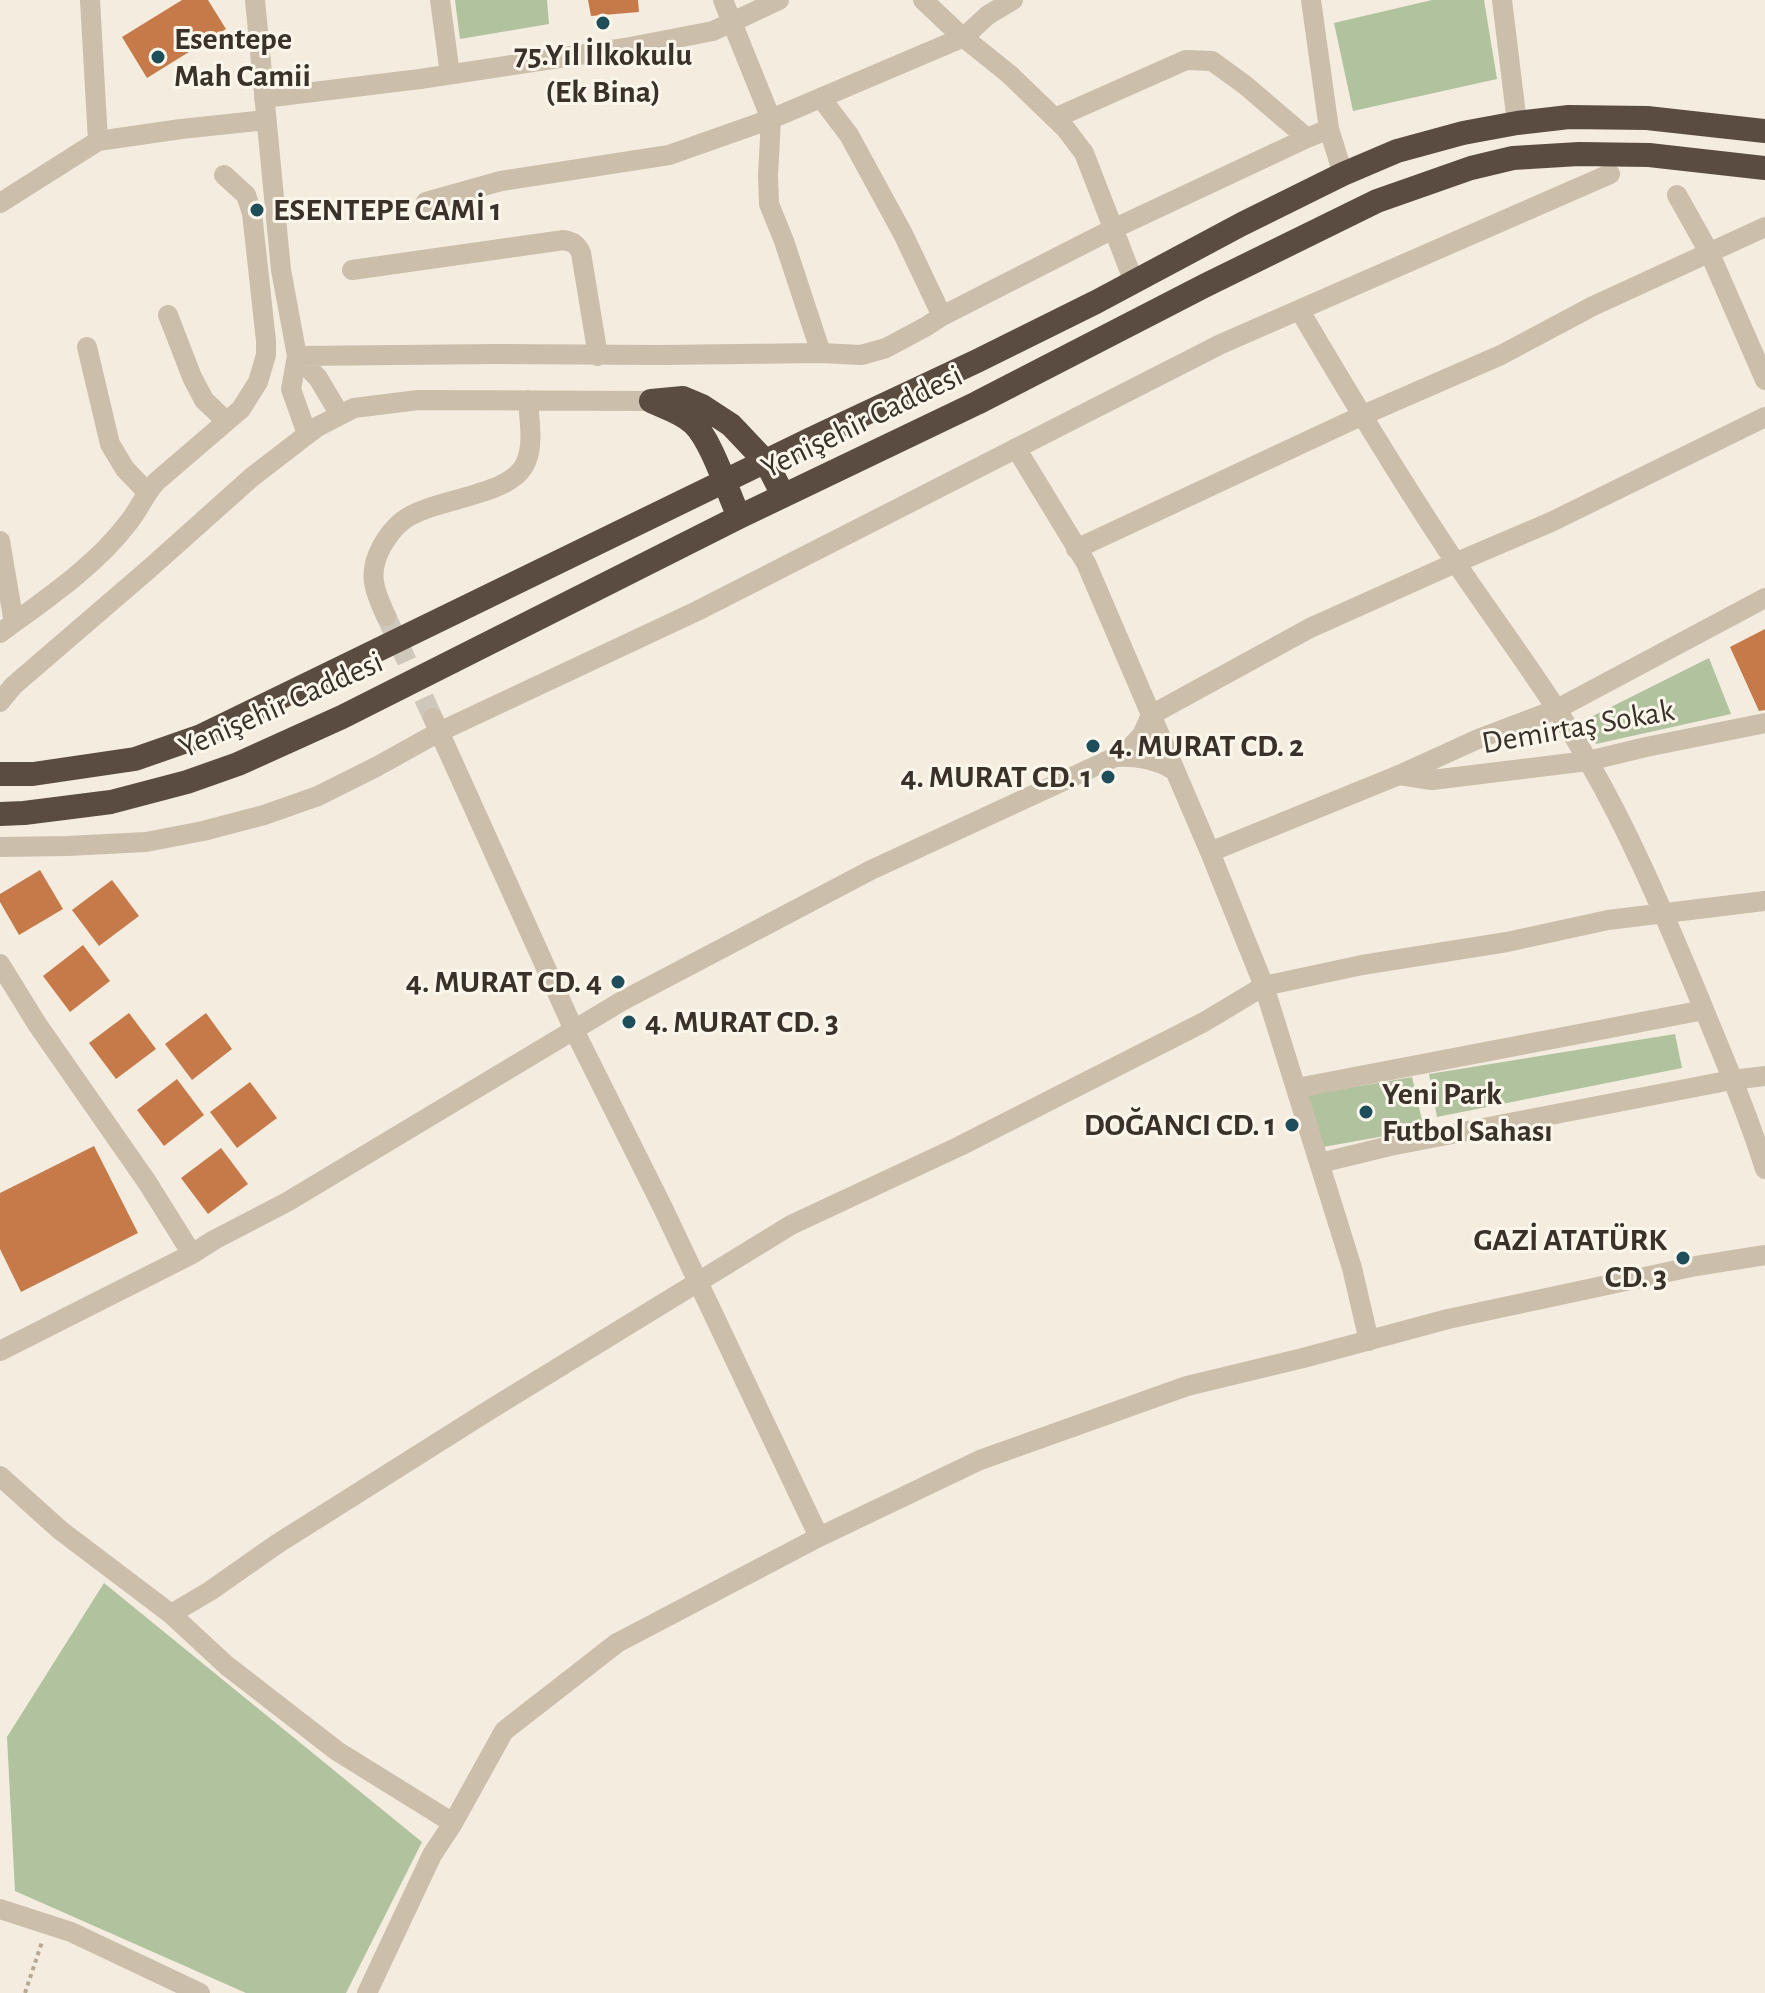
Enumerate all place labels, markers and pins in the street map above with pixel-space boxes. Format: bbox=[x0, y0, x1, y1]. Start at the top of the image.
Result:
marker: 75.Yıl İlkokulu (Ek Bina) bbox=[594, 14, 612, 32]
place label: Esentepe Mah Camii bbox=[174, 20, 311, 95]
place label: 75.Yıl İlkokulu (Ek Bina) bbox=[514, 36, 692, 111]
marker: Esentepe Mah Camii bbox=[149, 48, 167, 66]
place label: ESENTEPE CAMİ 1 bbox=[273, 191, 502, 229]
marker: ESENTEPE CAMİ 1 bbox=[248, 201, 266, 219]
place label: 4. MURAT CD. 2 bbox=[1109, 727, 1304, 765]
marker: 4. MURAT CD. 2 bbox=[1084, 737, 1102, 755]
place label: 4. MURAT CD. 1 bbox=[900, 758, 1092, 796]
marker: 4. MURAT CD. 1 bbox=[1099, 768, 1117, 786]
place label: 4. MURAT CD. 4 bbox=[406, 963, 602, 1001]
marker: 4. MURAT CD. 4 bbox=[609, 973, 627, 991]
place label: 4. MURAT CD. 3 bbox=[645, 1003, 839, 1041]
marker: 4. MURAT CD. 3 bbox=[620, 1013, 638, 1031]
place label: Yeni Park Futbol Sahası bbox=[1382, 1075, 1553, 1150]
marker: Yeni Park Futbol Sahası bbox=[1357, 1103, 1375, 1121]
place label: DOĞANCI CD. 1 bbox=[1084, 1106, 1276, 1144]
marker: DOĞANCI CD. 1 bbox=[1283, 1116, 1301, 1134]
place label: GAZİ ATATÜRK CD. 3 bbox=[1473, 1221, 1667, 1296]
marker: GAZİ ATATÜRK CD. 3 bbox=[1674, 1249, 1692, 1267]

